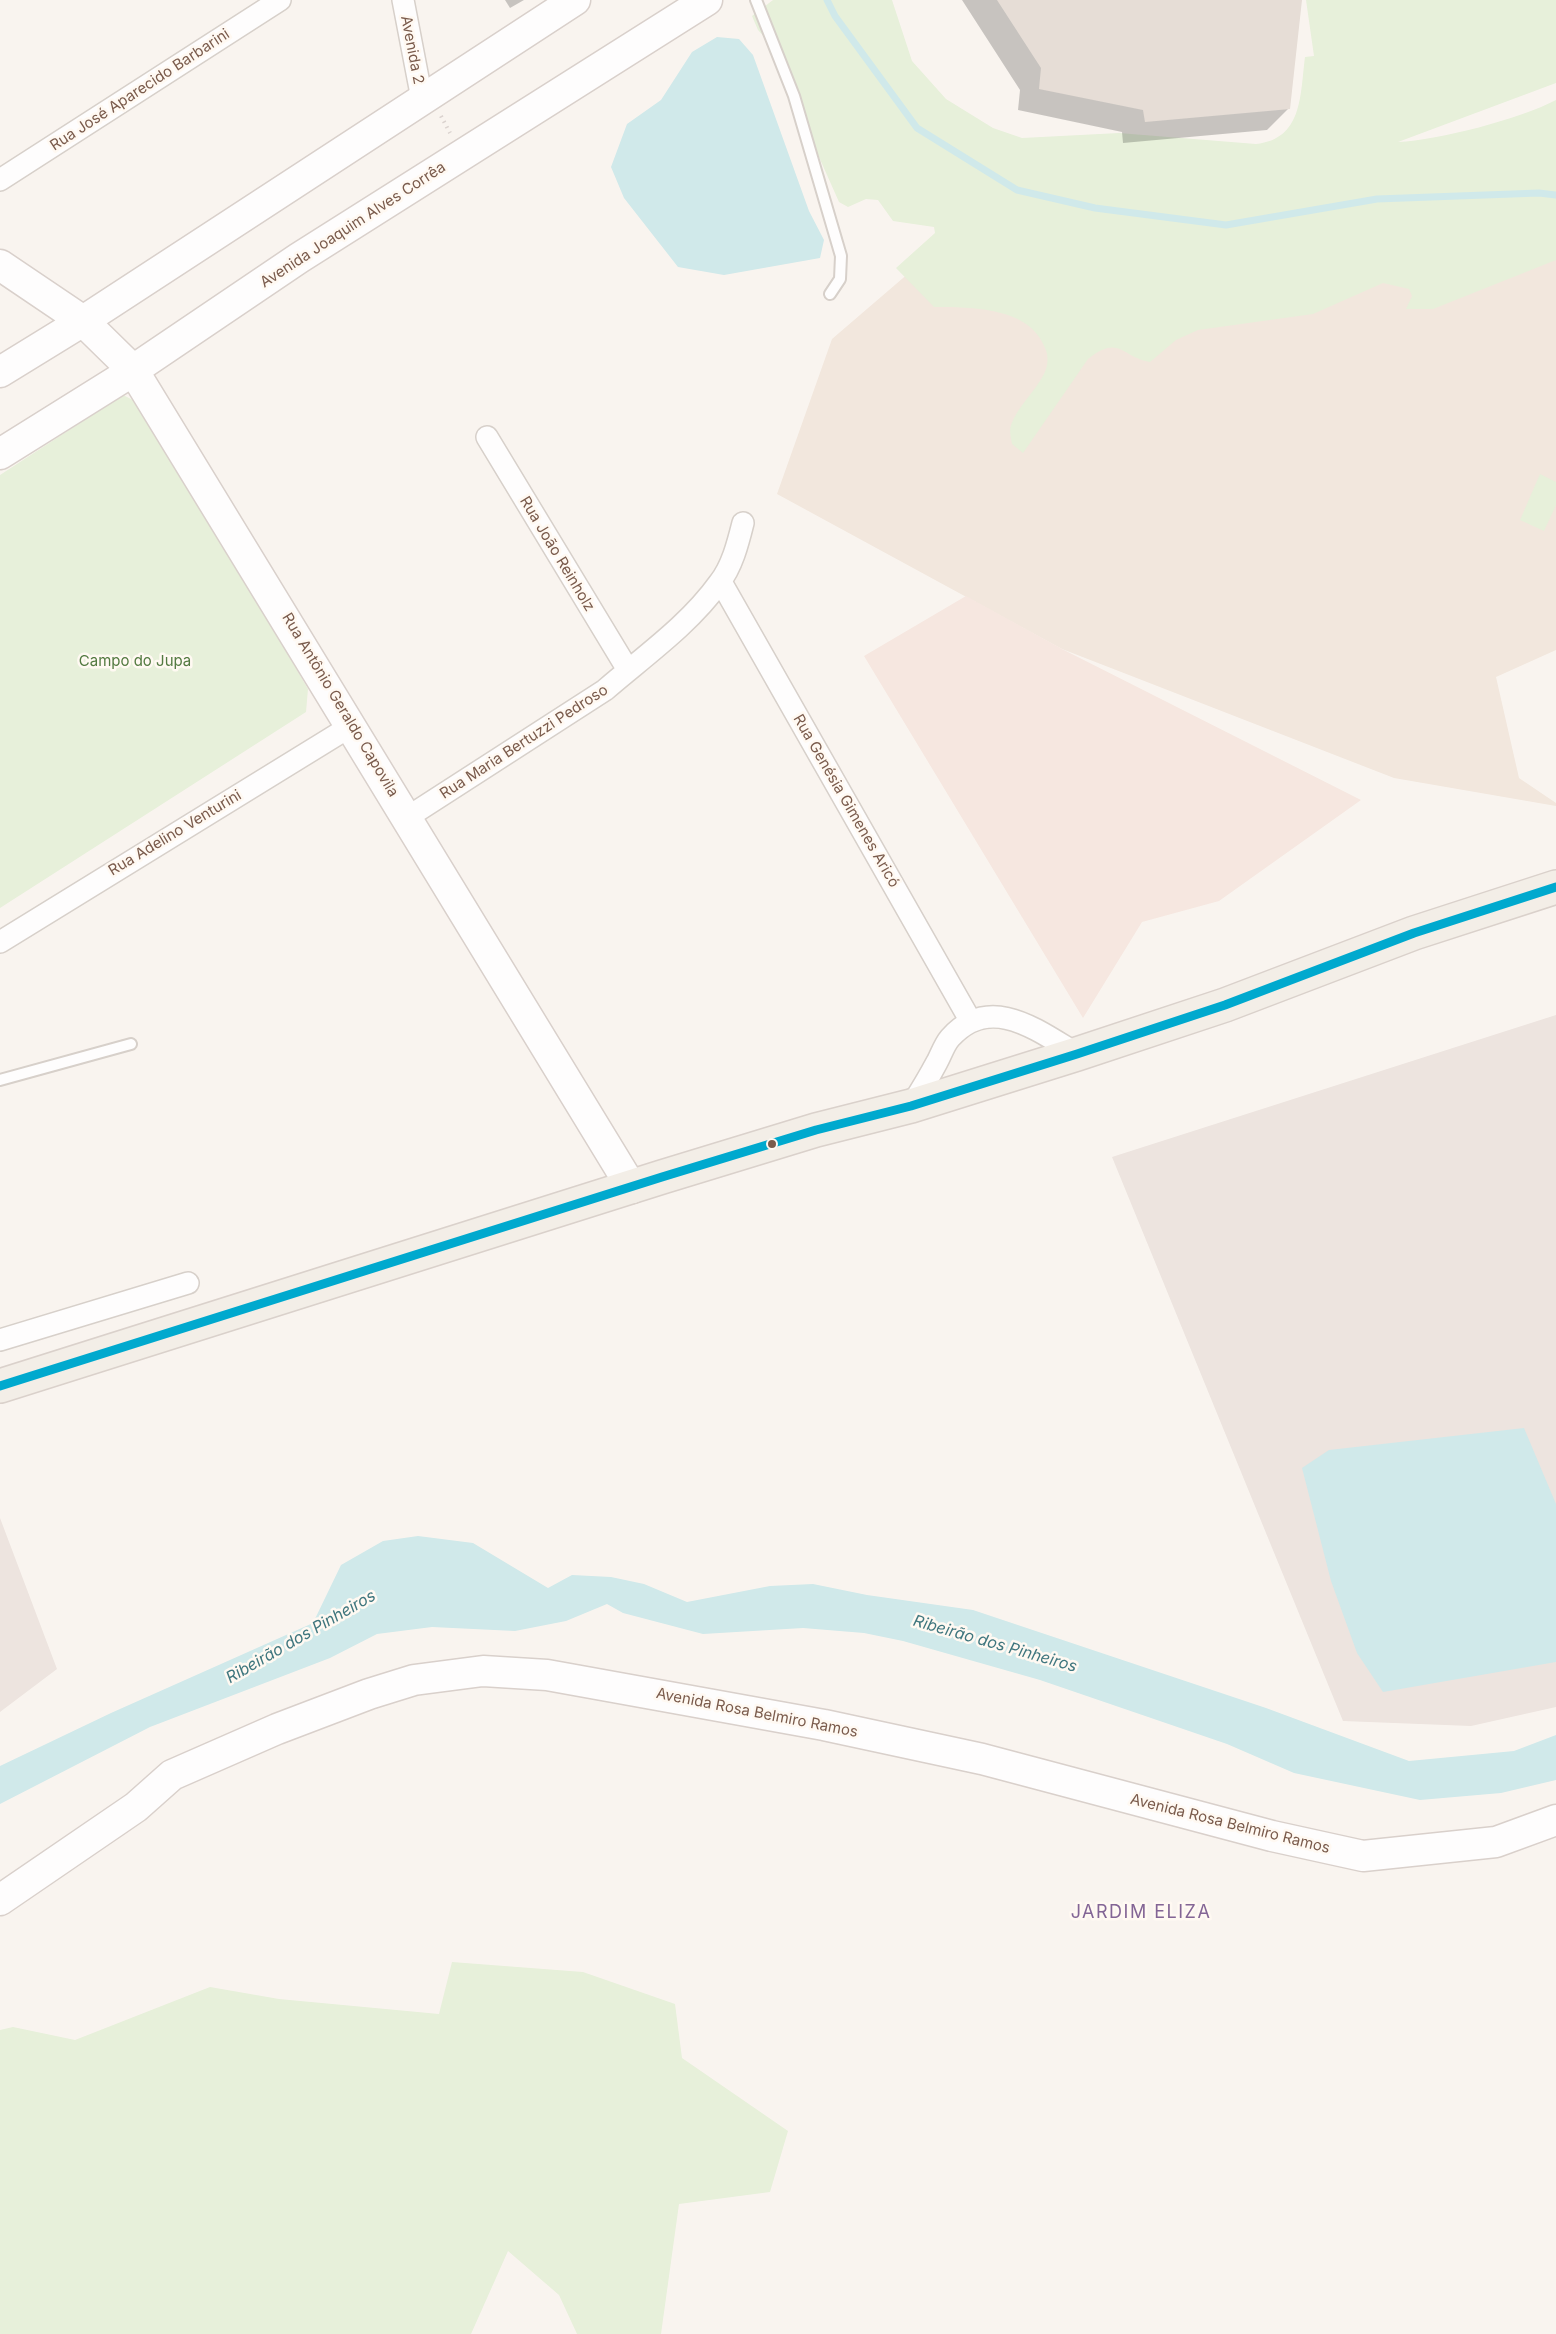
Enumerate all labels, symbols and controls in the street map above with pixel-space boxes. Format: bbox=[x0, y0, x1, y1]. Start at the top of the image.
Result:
street label: Avenida 2 bbox=[397, 14, 427, 86]
street label: Rua José Aparecido Barbarini bbox=[47, 25, 233, 155]
street label: Avenida Joaquim Alves Corrêa bbox=[257, 158, 449, 292]
street label: Rua João Reinholz bbox=[516, 493, 598, 615]
street label: Rua Antônio Geraldo Capovila bbox=[278, 610, 402, 800]
park label: Campo do Jupa bbox=[79, 652, 191, 670]
street label: Rua Maria Bertuzzi Pedroso bbox=[437, 681, 611, 803]
street label: Rua Genésia Gimenes Aricó bbox=[789, 711, 903, 891]
street label: Rua Adelino Venturini bbox=[105, 786, 245, 880]
unlabelled marker bbox=[766, 1138, 778, 1150]
water label: Ribeirão dos Pinheiros bbox=[223, 1586, 379, 1688]
water label: Ribeirão dos Pinheiros bbox=[911, 1611, 1079, 1677]
street label: Avenida Rosa Belmiro Ramos bbox=[655, 1685, 859, 1741]
street label: Avenida Rosa Belmiro Ramos bbox=[1128, 1790, 1332, 1858]
district label: JARDIM ELIZA bbox=[1071, 1902, 1211, 1924]

